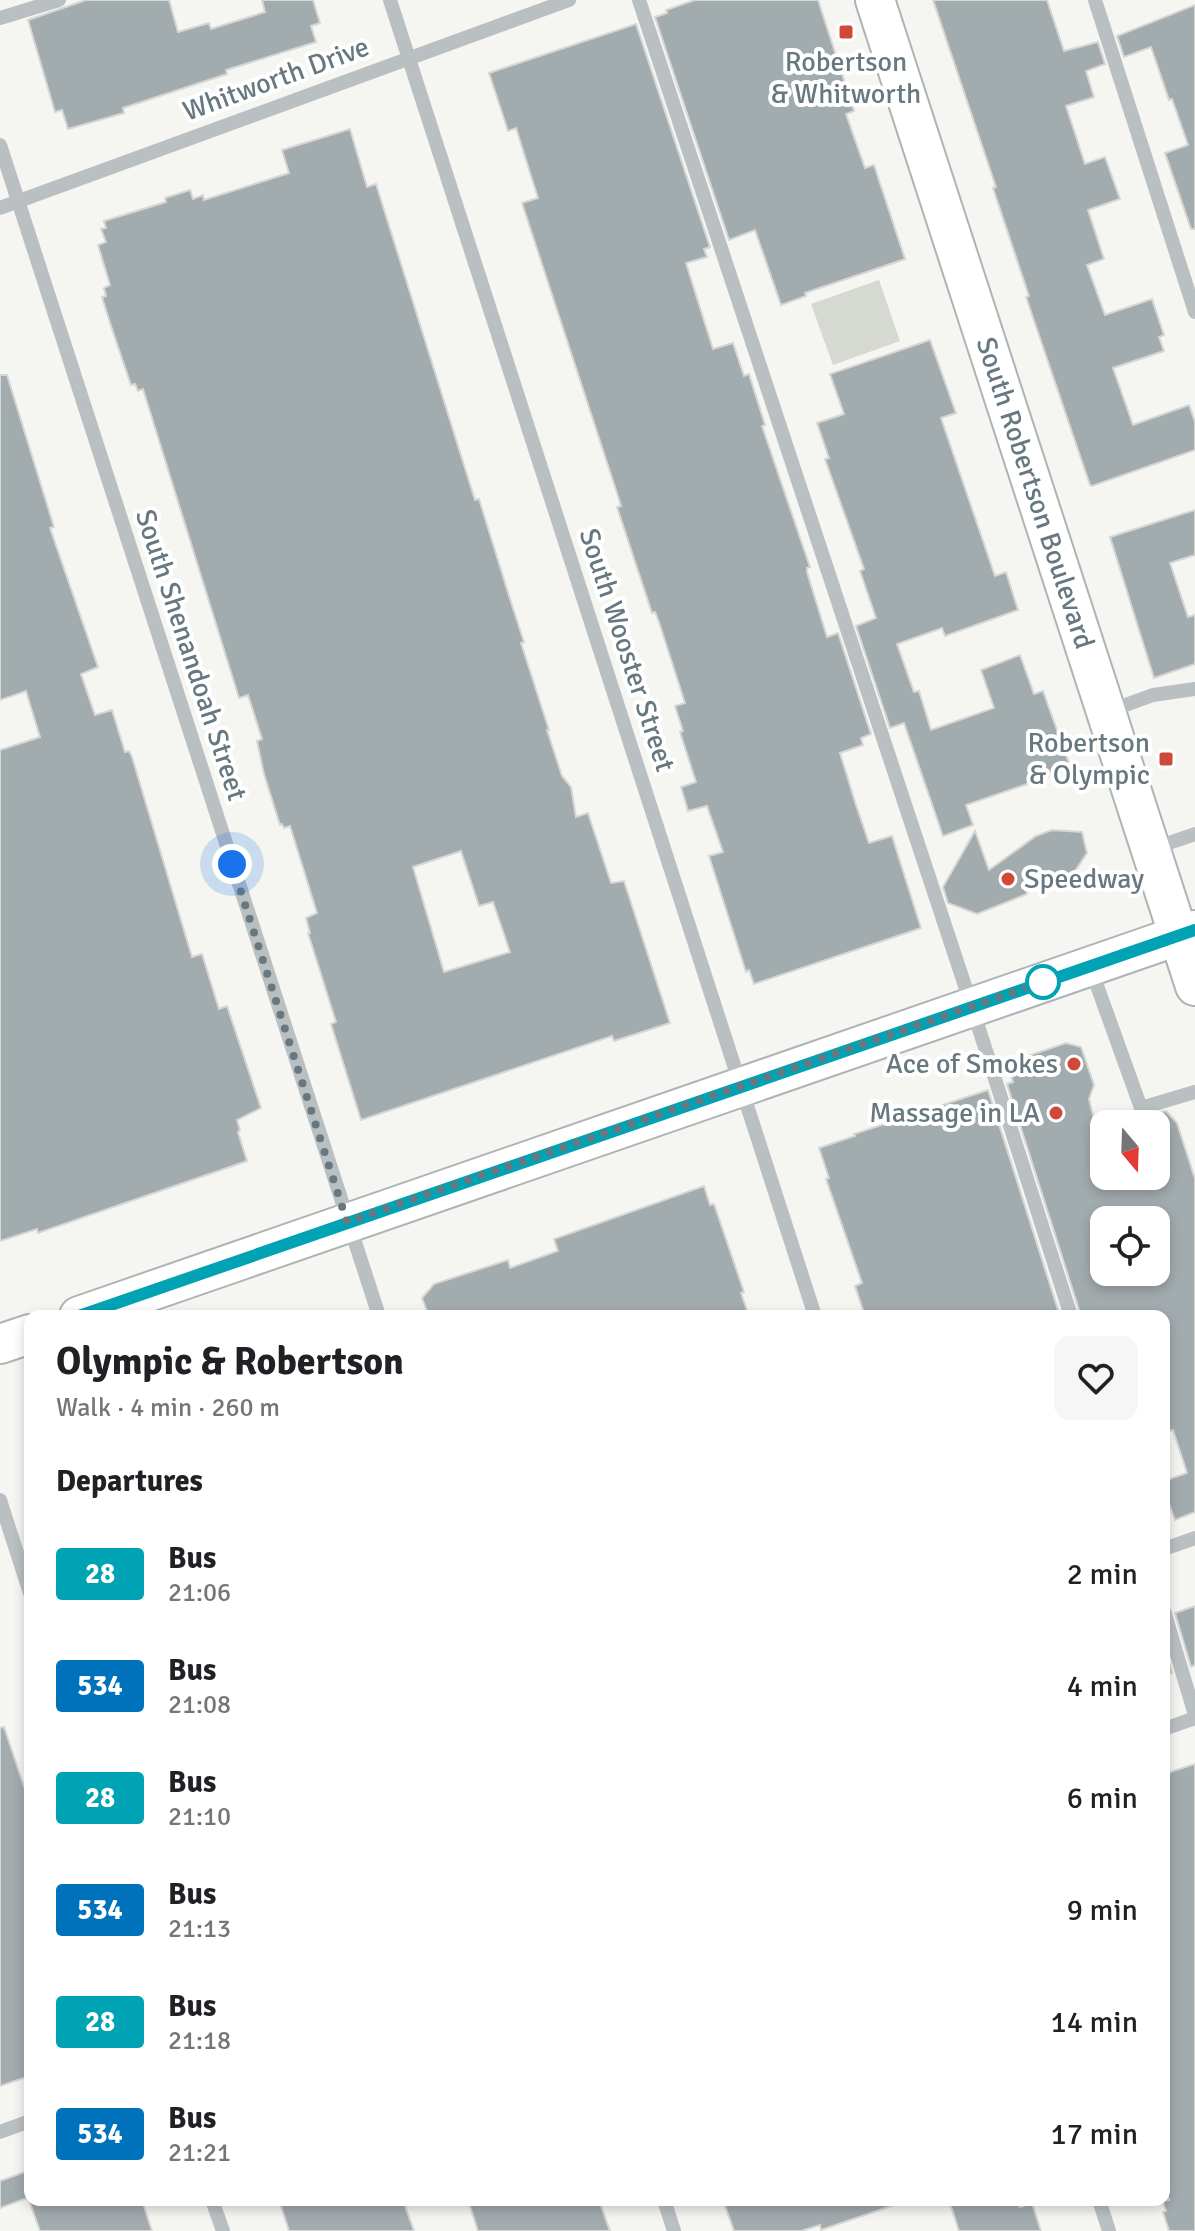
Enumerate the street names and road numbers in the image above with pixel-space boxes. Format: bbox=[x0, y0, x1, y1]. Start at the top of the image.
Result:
street label: Whitworth Drive bbox=[178, 30, 374, 128]
street label: South Robertson Boulevard bbox=[969, 333, 1101, 653]
street label: South Shenandoah Street bbox=[128, 505, 254, 805]
street label: South Wooster Street bbox=[572, 524, 682, 776]

